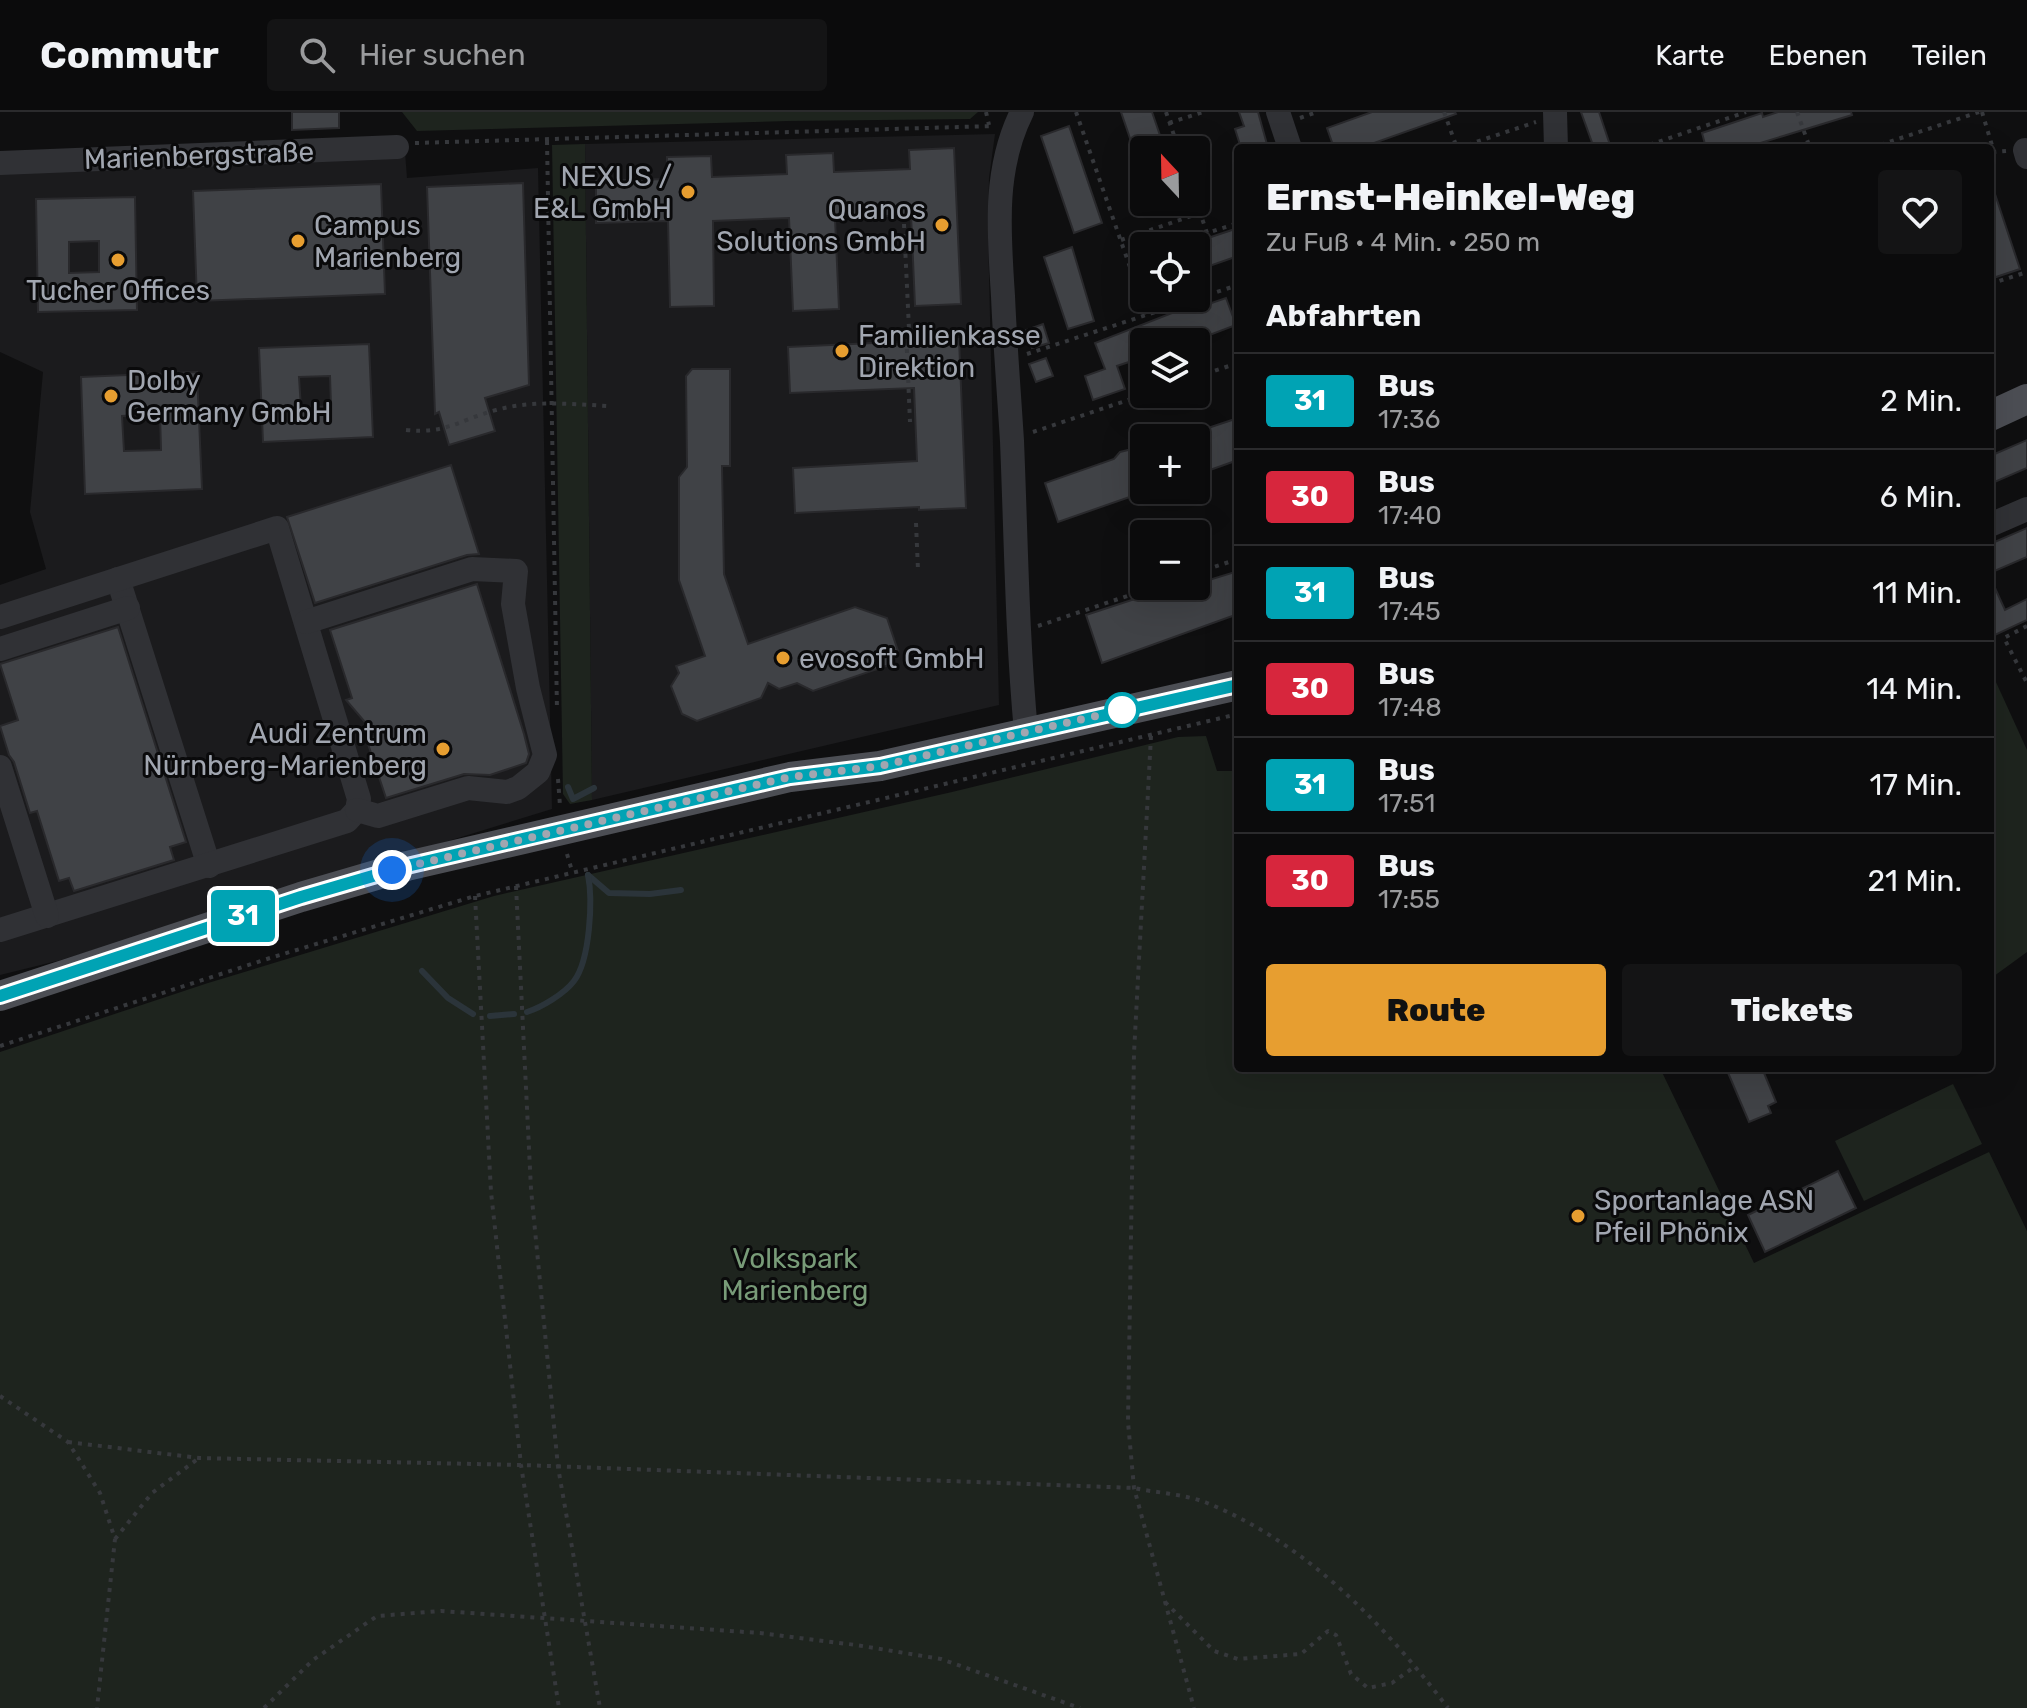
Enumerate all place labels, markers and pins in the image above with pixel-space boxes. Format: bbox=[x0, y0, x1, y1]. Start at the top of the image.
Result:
place label: NEXUS / E&L GmbH bbox=[533, 160, 672, 225]
marker: NEXUS / E&L GmbH bbox=[679, 183, 697, 201]
place label: Quanos Solutions GmbH bbox=[716, 193, 926, 258]
place label: Campus Marienberg bbox=[314, 209, 461, 274]
marker: Quanos Solutions GmbH bbox=[933, 216, 951, 234]
marker: Campus Marienberg bbox=[289, 232, 307, 250]
marker: Tucher Offices bbox=[109, 251, 127, 269]
place label: Tucher Offices bbox=[26, 274, 210, 307]
place label: Familienkasse Direktion bbox=[858, 319, 1041, 384]
marker: Familienkasse Direktion bbox=[833, 342, 851, 360]
place label: Dolby Germany GmbH bbox=[127, 364, 331, 429]
marker: Dolby Germany GmbH bbox=[102, 387, 120, 405]
place label: evosoft GmbH bbox=[799, 642, 985, 675]
marker: evosoft GmbH bbox=[774, 649, 792, 667]
unlabelled marker bbox=[1105, 693, 1139, 727]
place label: Audi Zentrum Nürnberg-Marienberg bbox=[143, 717, 427, 782]
marker: Audi Zentrum Nürnberg-Marienberg bbox=[434, 740, 452, 758]
place label: Sportanlage ASN Pfeil Phönix bbox=[1594, 1184, 1814, 1249]
marker: Sportanlage ASN Pfeil Phönix bbox=[1569, 1207, 1587, 1225]

